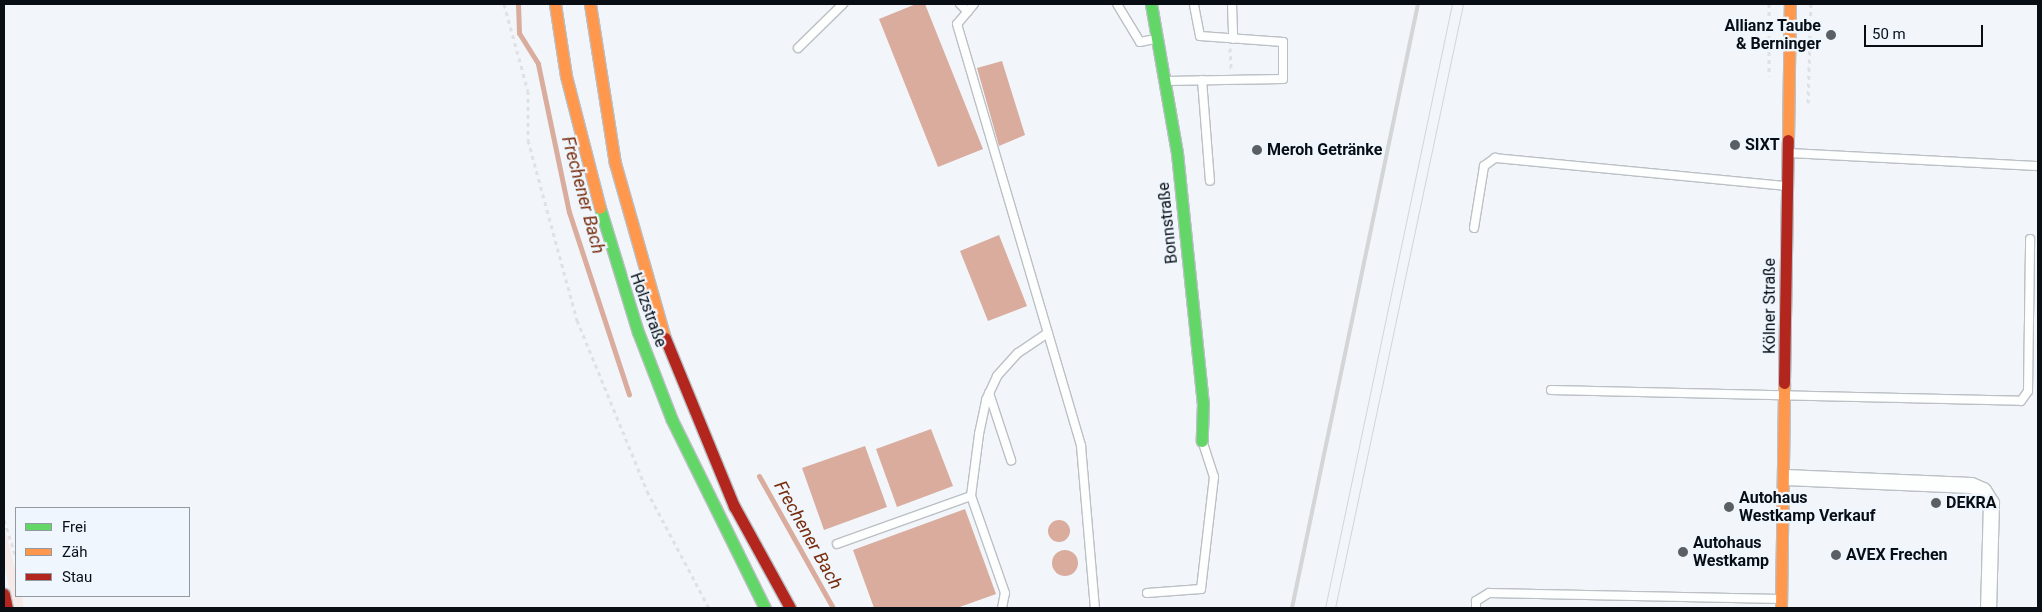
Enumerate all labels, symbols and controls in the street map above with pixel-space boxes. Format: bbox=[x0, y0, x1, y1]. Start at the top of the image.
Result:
scale bar bbox=[1867, 15, 1986, 47]
place label: Allianz Taube & Berninger bbox=[1724, 16, 1821, 54]
text: 50 m bbox=[1872, 25, 1906, 43]
marker: Allianz Taube & Berninger bbox=[1825, 29, 1837, 41]
water label: Frechener Bach bbox=[557, 134, 609, 256]
place label: SIXT bbox=[1745, 135, 1780, 155]
marker: SIXT bbox=[1729, 139, 1741, 151]
place label: Meroh Getränke bbox=[1267, 140, 1382, 160]
marker: Meroh Getränke bbox=[1251, 144, 1263, 156]
street label: Bonnstraße bbox=[1154, 181, 1182, 265]
street label: Kölner Straße bbox=[1760, 258, 1780, 354]
street label: Holzstraße bbox=[626, 270, 670, 350]
water label: Frechener Bach bbox=[769, 477, 847, 593]
place label: Autohaus Westkamp Verkauf bbox=[1739, 488, 1875, 526]
place label: DEKRA bbox=[1946, 493, 1997, 513]
marker: DEKRA bbox=[1930, 497, 1942, 509]
marker: Autohaus Westkamp Verkauf bbox=[1723, 501, 1735, 513]
legend bbox=[15, 507, 190, 597]
text: Frei bbox=[62, 518, 87, 536]
place label: Autohaus Westkamp bbox=[1693, 533, 1769, 571]
text: Zäh bbox=[62, 543, 87, 561]
place label: AVEX Frechen bbox=[1846, 545, 1948, 565]
marker: Autohaus Westkamp bbox=[1677, 546, 1689, 558]
marker: AVEX Frechen bbox=[1830, 549, 1842, 561]
text: Stau bbox=[62, 568, 92, 586]

